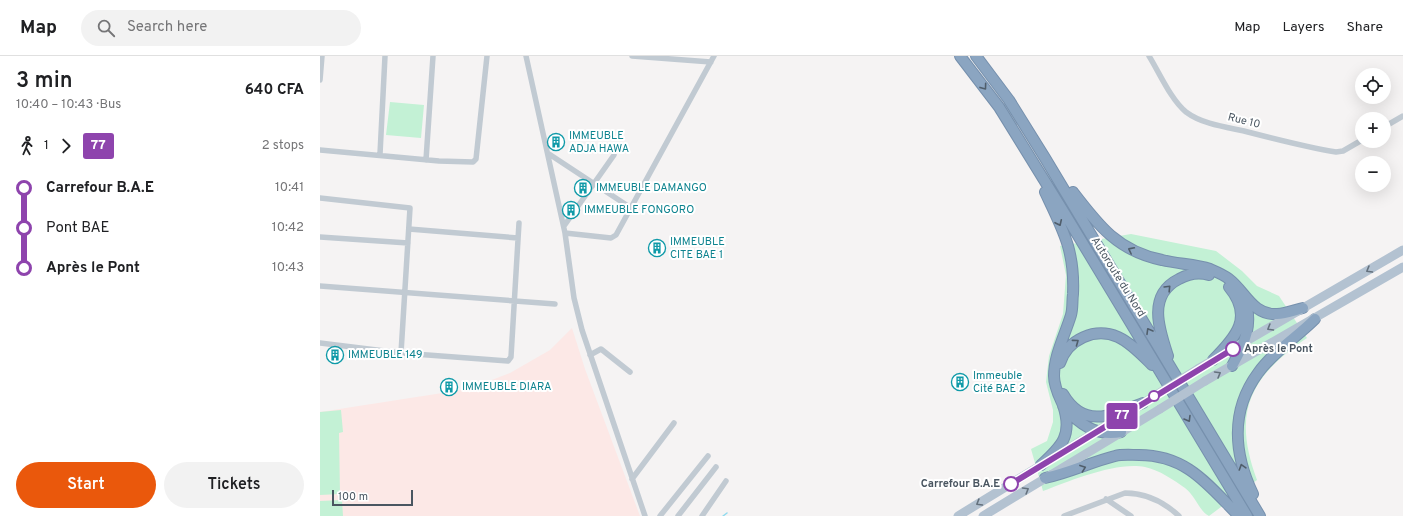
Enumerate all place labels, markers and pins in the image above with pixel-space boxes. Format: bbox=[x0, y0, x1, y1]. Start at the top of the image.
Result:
place label: IMMEUBLE ADJA HAWA bbox=[569, 129, 629, 156]
building icon: IMMEUBLE ADJA HAWA bbox=[546, 132, 566, 152]
building icon: IMMEUBLE DAMANGO bbox=[573, 178, 593, 198]
place label: IMMEUBLE DAMANGO bbox=[596, 181, 707, 195]
building icon: IMMEUBLE FONGORO bbox=[561, 200, 581, 220]
place label: IMMEUBLE FONGORO bbox=[584, 203, 694, 217]
place label: IMMEUBLE CITE BAE 1 bbox=[670, 235, 725, 262]
building icon: IMMEUBLE CITE BAE 1 bbox=[647, 238, 667, 258]
marker: Après le Pont bbox=[1225, 341, 1241, 357]
place label: Après le Pont bbox=[1244, 342, 1313, 356]
building icon: IMMEUBLE 149 bbox=[325, 345, 345, 365]
place label: IMMEUBLE 149 bbox=[348, 348, 422, 362]
place label: Immeuble Cité BAE 2 bbox=[973, 369, 1026, 396]
building icon: Immeuble Cité BAE 2 bbox=[950, 372, 970, 392]
building icon: IMMEUBLE DIARA bbox=[439, 377, 459, 397]
place label: IMMEUBLE DIARA bbox=[462, 380, 551, 394]
unlabelled marker bbox=[1148, 390, 1160, 402]
marker: Carrefour B.A.E bbox=[1003, 476, 1019, 492]
place label: Carrefour B.A.E bbox=[921, 477, 1000, 491]

